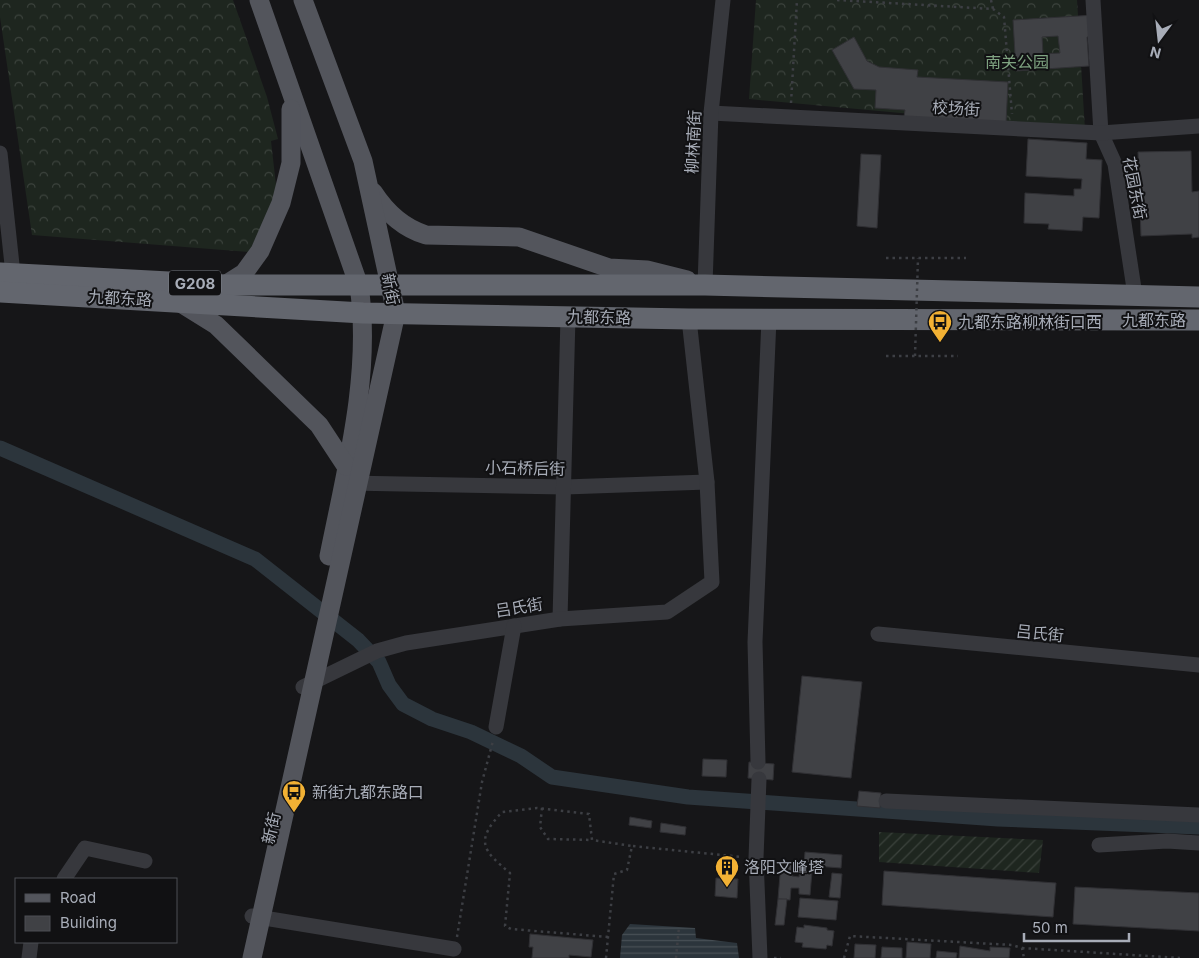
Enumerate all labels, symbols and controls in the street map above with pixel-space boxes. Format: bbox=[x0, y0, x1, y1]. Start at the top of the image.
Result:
north arrow bbox=[1134, 15, 1184, 65]
text: N bbox=[1148, 43, 1163, 63]
park label: 南关公园 bbox=[985, 52, 1049, 72]
street label: 校场街 bbox=[932, 97, 980, 119]
street label: 柳林南街 bbox=[681, 110, 705, 174]
street label: 花园东街 bbox=[1119, 155, 1151, 221]
road number: G208 bbox=[169, 270, 221, 296]
street label: 新街 bbox=[378, 271, 404, 307]
street label: 九都东路 bbox=[88, 286, 152, 310]
street label: 九都东路 bbox=[567, 306, 631, 328]
bus stop icon: 九都东路柳林街口西 bbox=[927, 309, 953, 343]
street label: 九都东路 bbox=[1122, 310, 1186, 330]
place label: 九都东路柳林街口西 bbox=[958, 312, 1102, 332]
street label: 小石桥后街 bbox=[485, 457, 565, 479]
street label: 吕氏街 bbox=[494, 593, 544, 621]
street label: 吕氏街 bbox=[1015, 621, 1065, 645]
bus stop icon: 新街九都东路口 bbox=[281, 779, 307, 813]
place label: 新街九都东路口 bbox=[312, 782, 424, 802]
street label: 新街 bbox=[258, 810, 284, 846]
building icon: 洛阳文峰塔 bbox=[714, 854, 740, 888]
place label: 洛阳文峰塔 bbox=[744, 857, 824, 877]
legend bbox=[15, 878, 178, 943]
text: Road bbox=[60, 888, 96, 907]
scale bar bbox=[1024, 910, 1129, 942]
text: Building bbox=[60, 913, 117, 932]
text: 50 m bbox=[1032, 918, 1068, 937]

